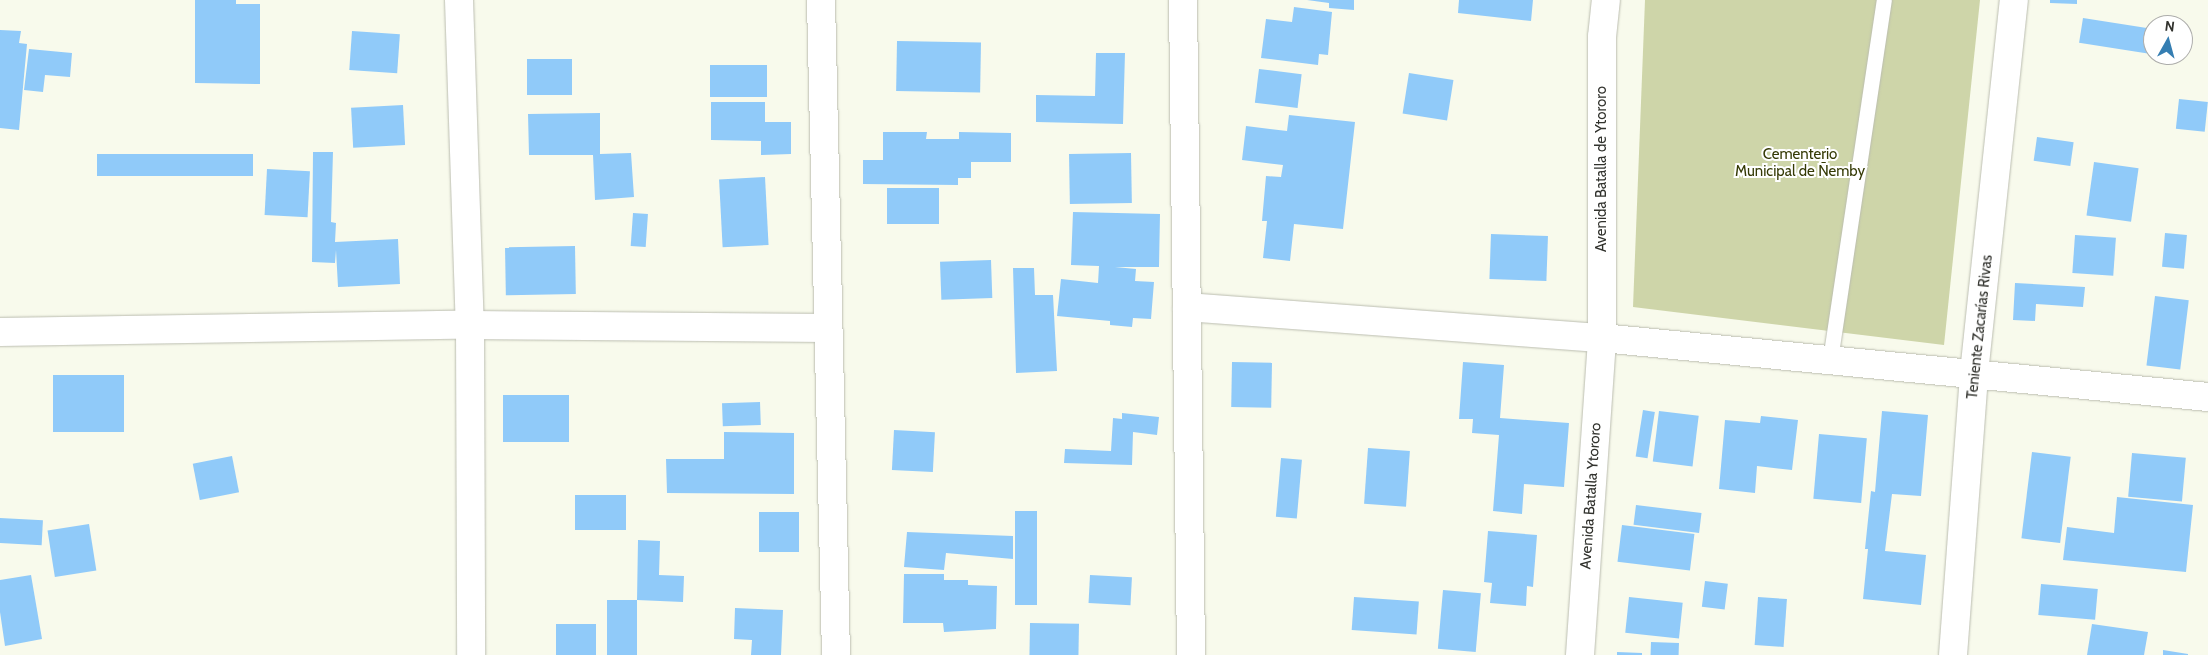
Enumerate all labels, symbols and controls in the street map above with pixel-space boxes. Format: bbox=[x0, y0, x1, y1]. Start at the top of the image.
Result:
north arrow bbox=[2143, 15, 2193, 65]
text: N bbox=[2164, 17, 2176, 36]
street label: Avenida Batalla de Ytororo bbox=[1593, 86, 1611, 252]
park label: Cementerio Municipal de Ñemby bbox=[1735, 145, 1865, 180]
street label: Teniente Zacarías Rivas bbox=[1963, 254, 1997, 400]
street label: Avenida Batalla Ytororo bbox=[1577, 422, 1605, 570]

